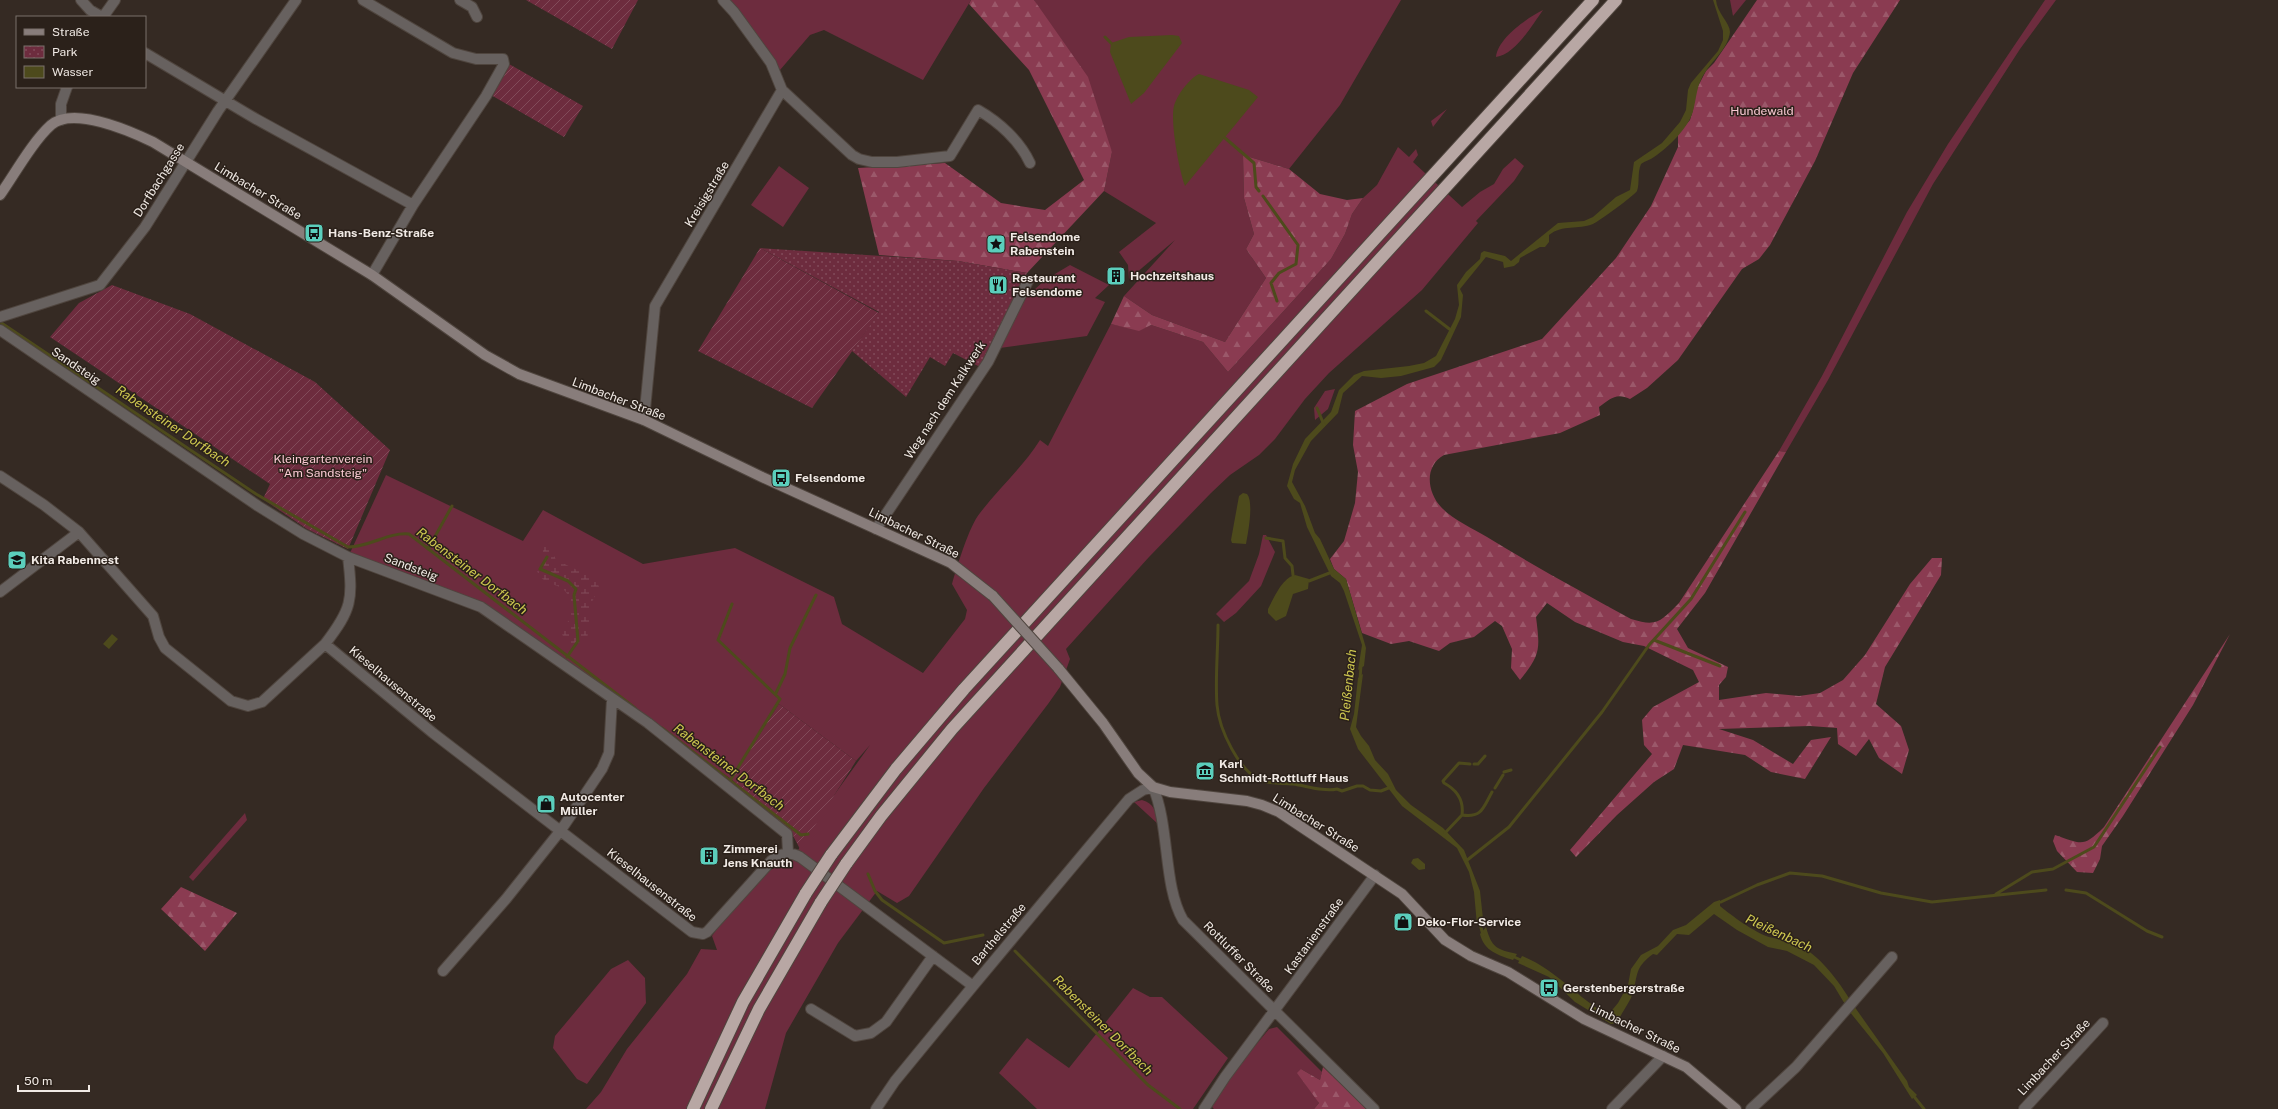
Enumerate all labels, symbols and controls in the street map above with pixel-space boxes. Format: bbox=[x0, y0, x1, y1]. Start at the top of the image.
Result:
legend bbox=[16, 16, 146, 88]
text: Straße bbox=[52, 25, 90, 39]
text: Park bbox=[52, 45, 78, 59]
text: Wasser bbox=[52, 65, 93, 79]
park label: Hundewald bbox=[1730, 104, 1794, 118]
street label: Dorfbachgasse bbox=[131, 140, 187, 220]
street label: Kreisigstraße bbox=[682, 158, 732, 230]
street label: Limbacher Straße bbox=[212, 159, 304, 223]
bus stop icon: Hans-Benz-Straße bbox=[303, 222, 325, 244]
place label: Hans-Benz-Straße bbox=[328, 226, 434, 240]
place label: Felsendome Rabenstein bbox=[1010, 230, 1080, 258]
place icon: Felsendome Rabenstein bbox=[985, 233, 1007, 255]
building icon: Hochzeitshaus bbox=[1105, 265, 1127, 287]
place label: Hochzeitshaus bbox=[1130, 269, 1214, 283]
place label: Restaurant Felsendome bbox=[1012, 271, 1082, 299]
restaurant icon: Restaurant Felsendome bbox=[987, 274, 1009, 296]
street label: Weg nach dem Kalkwerk bbox=[902, 338, 988, 462]
street label: Sandsteig bbox=[49, 344, 103, 388]
street label: Limbacher Straße bbox=[570, 375, 668, 423]
water label: Rabensteiner Dorfbach bbox=[113, 382, 233, 470]
park label: Kleingartenverein "Am Sandsteig" bbox=[274, 452, 373, 480]
bus stop icon: Felsendome bbox=[770, 467, 792, 489]
place label: Felsendome bbox=[795, 471, 865, 485]
street label: Limbacher Straße bbox=[866, 505, 962, 561]
water label: Rabensteiner Dorfbach bbox=[414, 524, 530, 618]
school or university icon: Kita Rabennest bbox=[6, 549, 28, 571]
street label: Sandsteig bbox=[382, 550, 440, 584]
place label: Kita Rabennest bbox=[31, 553, 119, 567]
street label: Kieselhausenstraße bbox=[346, 643, 440, 725]
water label: Pleißenbach bbox=[1337, 648, 1359, 722]
water label: Rabensteiner Dorfbach bbox=[671, 720, 787, 814]
place label: Karl Schmidt-Rottluff Haus bbox=[1219, 757, 1349, 785]
museum icon: Karl Schmidt-Rottluff Haus bbox=[1194, 760, 1216, 782]
place label: Autocenter Müller bbox=[560, 790, 624, 818]
street label: Limbacher Straße bbox=[1270, 791, 1362, 855]
shop icon: Autocenter Müller bbox=[535, 793, 557, 815]
place label: Zimmerei Jens Knauth bbox=[723, 842, 792, 870]
building icon: Zimmerei Jens Knauth bbox=[698, 845, 720, 867]
street label: Kieselhausenstraße bbox=[604, 846, 700, 925]
street label: Kastanienstraße bbox=[1282, 895, 1347, 977]
street label: Barthelstraße bbox=[969, 900, 1029, 968]
shop icon: Deko-Flor-Service bbox=[1392, 911, 1414, 933]
water label: Pleißenbach bbox=[1743, 911, 1815, 955]
place label: Deko-Flor-Service bbox=[1417, 915, 1521, 929]
street label: Rottluffer Straße bbox=[1201, 919, 1278, 996]
water label: Rabensteiner Dorfbach bbox=[1050, 972, 1156, 1078]
bus stop icon: Gerstenbergerstraße bbox=[1538, 977, 1560, 999]
place label: Gerstenbergerstraße bbox=[1563, 981, 1685, 995]
street label: Limbacher Straße bbox=[1587, 1000, 1683, 1056]
street label: Limbacher Straße bbox=[2015, 1016, 2093, 1098]
scale bar bbox=[18, 1067, 89, 1093]
text: 50 m bbox=[24, 1074, 52, 1088]

